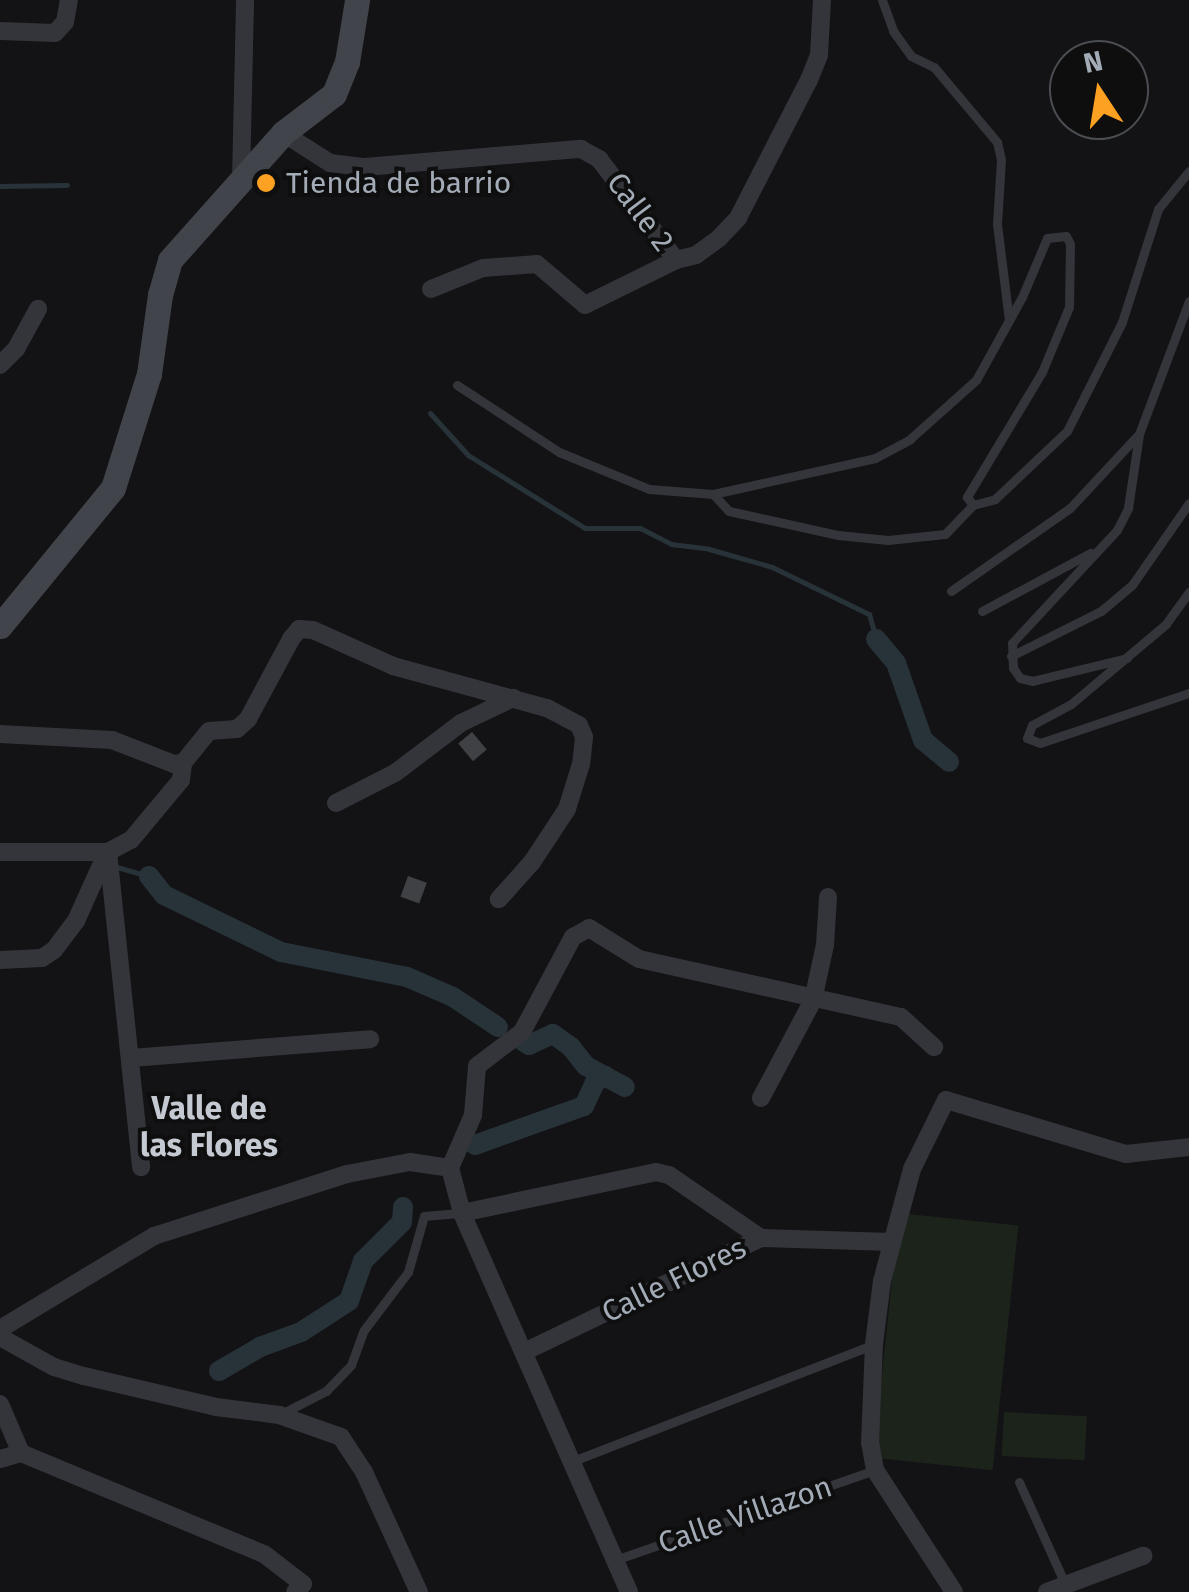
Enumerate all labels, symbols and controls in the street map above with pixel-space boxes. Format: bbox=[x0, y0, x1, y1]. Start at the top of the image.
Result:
north arrow bbox=[1049, 40, 1149, 140]
text: N bbox=[1081, 44, 1106, 80]
place label: Tienda de barrio bbox=[286, 165, 511, 201]
street label: Calle 2 bbox=[599, 166, 681, 258]
marker: Tienda de barrio bbox=[255, 172, 277, 194]
district label: Valle de las Flores bbox=[140, 1090, 278, 1165]
street label: Calle Flores bbox=[596, 1230, 752, 1330]
street label: Calle Villazon bbox=[654, 1468, 836, 1562]

